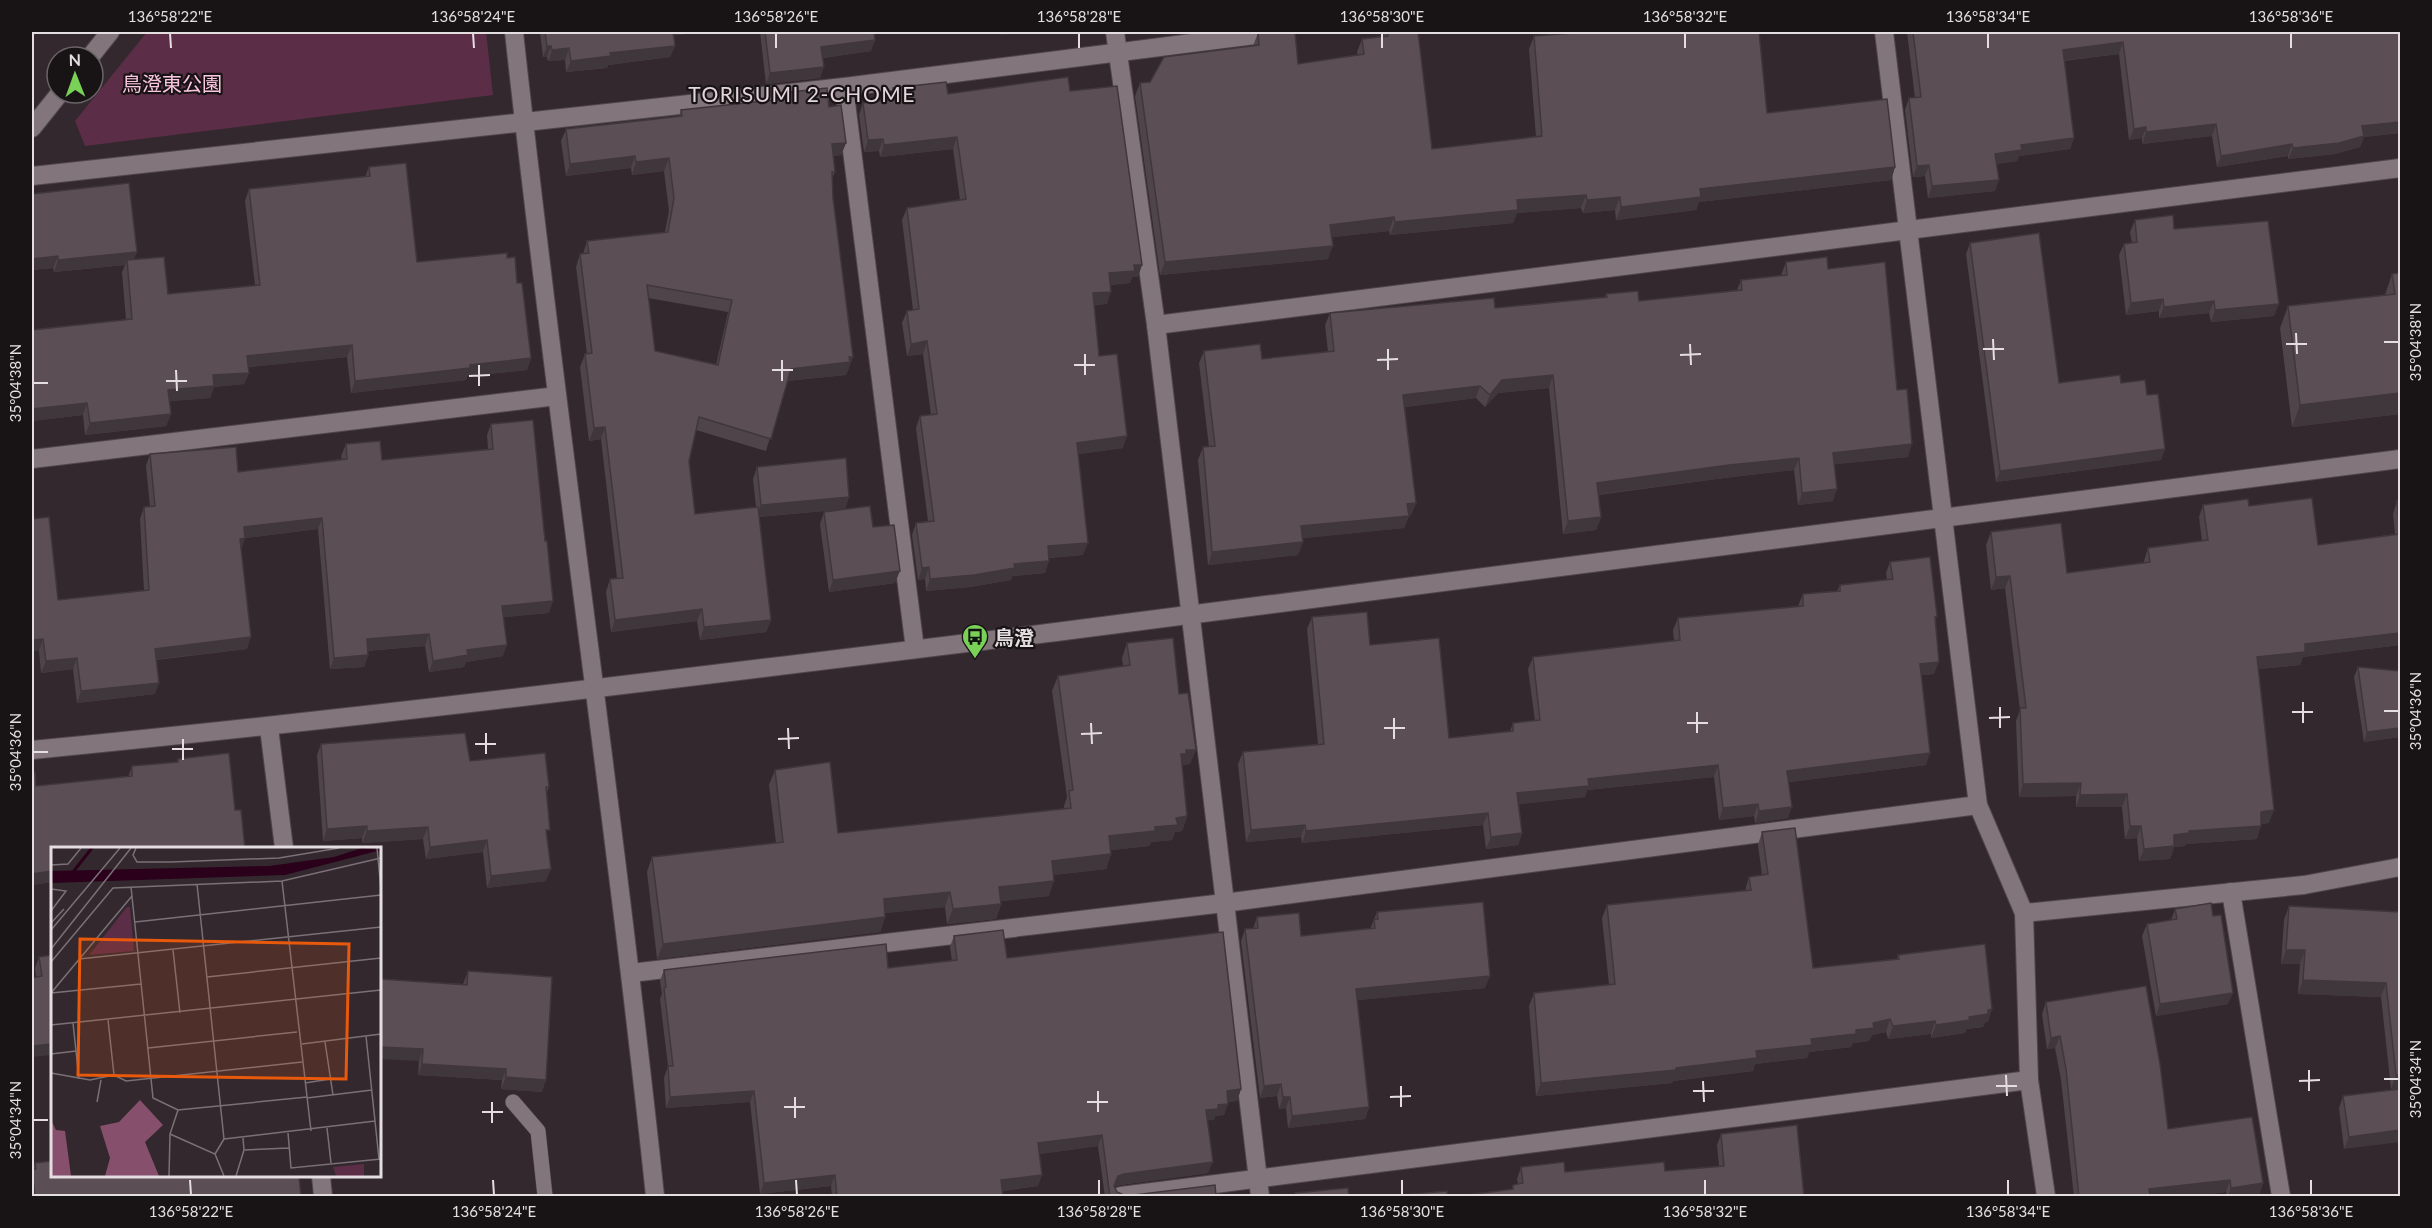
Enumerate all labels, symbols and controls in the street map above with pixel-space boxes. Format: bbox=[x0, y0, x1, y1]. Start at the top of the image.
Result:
text: 136°58'22"E bbox=[128, 7, 212, 25]
text: 136°58'24"E bbox=[431, 7, 515, 25]
text: 136°58'26"E bbox=[734, 7, 818, 25]
text: 136°58'28"E bbox=[1037, 7, 1121, 25]
text: 136°58'30"E bbox=[1340, 7, 1424, 25]
text: 136°58'32"E bbox=[1643, 7, 1727, 25]
text: 136°58'34"E bbox=[1946, 7, 2030, 25]
text: 136°58'36"E bbox=[2249, 7, 2333, 25]
north arrow bbox=[45, 45, 105, 105]
text: N bbox=[68, 50, 81, 69]
park label: 鳥澄東公園 bbox=[122, 71, 222, 95]
district label: TORISUMI 2-CHOME bbox=[688, 81, 916, 106]
text: 35°04'38"N bbox=[2406, 303, 2424, 381]
text: 35°04'38"N bbox=[6, 344, 24, 422]
bus stop icon: 鳥澄 bbox=[960, 622, 990, 660]
place label: 鳥澄 bbox=[994, 625, 1034, 649]
text: 35°04'36"N bbox=[2406, 672, 2424, 750]
text: 35°04'36"N bbox=[6, 713, 24, 791]
inset map bbox=[51, 847, 381, 1177]
text: 35°04'34"N bbox=[2406, 1040, 2424, 1118]
text: 35°04'34"N bbox=[6, 1081, 24, 1159]
text: 136°58'22"E bbox=[149, 1202, 233, 1220]
text: 136°58'24"E bbox=[452, 1202, 536, 1220]
text: 136°58'26"E bbox=[755, 1202, 839, 1220]
text: 136°58'28"E bbox=[1057, 1202, 1141, 1220]
text: 136°58'30"E bbox=[1360, 1202, 1444, 1220]
text: 136°58'32"E bbox=[1663, 1202, 1747, 1220]
text: 136°58'34"E bbox=[1966, 1202, 2050, 1220]
text: 136°58'36"E bbox=[2269, 1202, 2353, 1220]

